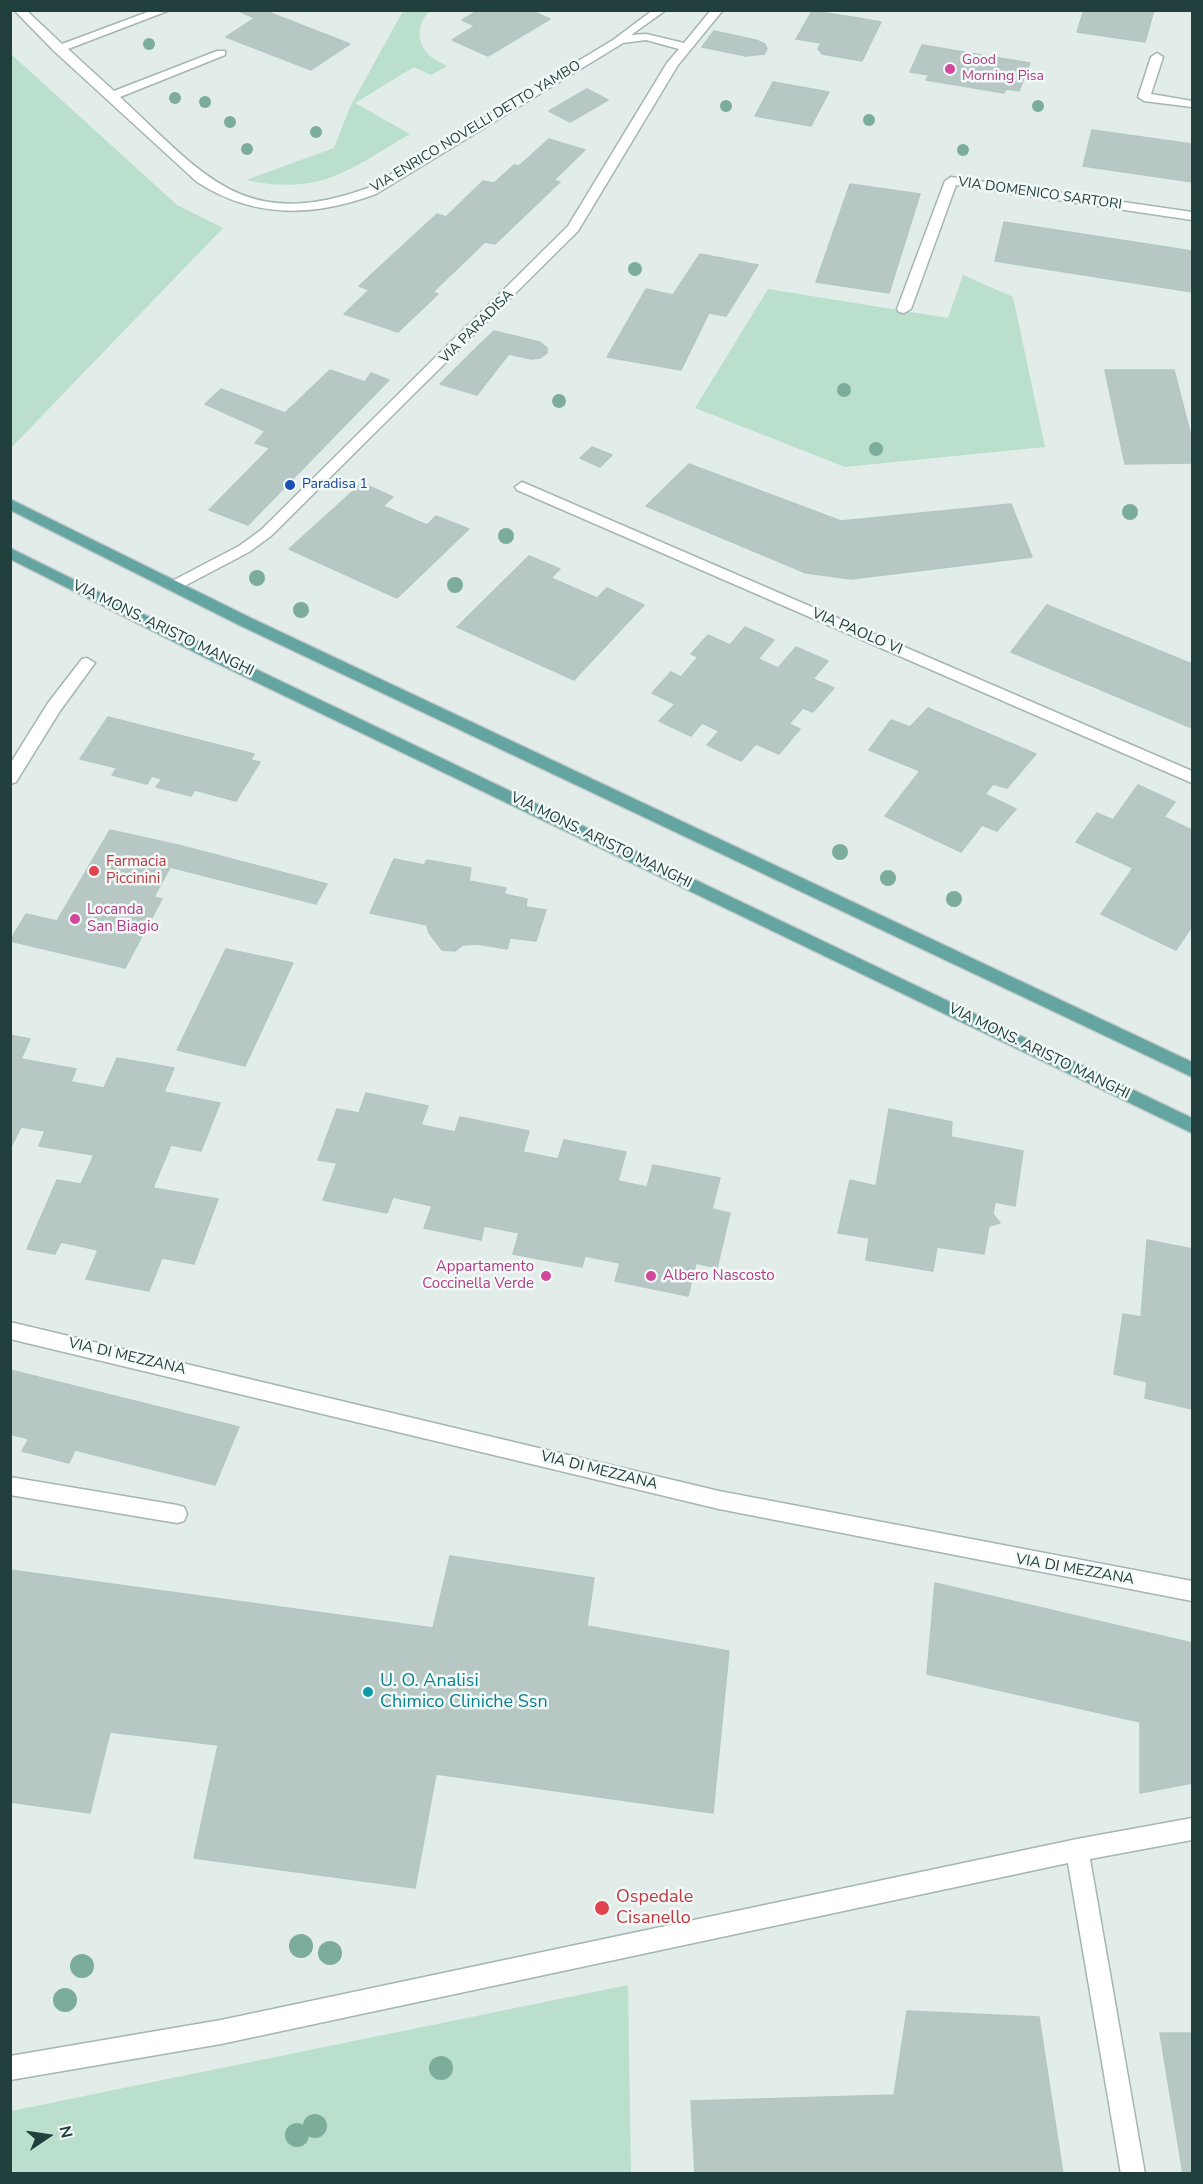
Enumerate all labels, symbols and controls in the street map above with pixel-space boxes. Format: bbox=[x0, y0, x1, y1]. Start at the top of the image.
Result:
place label: Good Morning Pisa bbox=[962, 53, 1044, 86]
street label: VIA ENRICO NOVELLI DETTO YAMBO bbox=[368, 57, 584, 197]
marker: Good Morning Pisa bbox=[943, 62, 957, 76]
street label: VIA DOMENICO SARTORI bbox=[957, 174, 1123, 214]
street label: VIA PARADISA bbox=[437, 287, 517, 367]
place label: Paradisa 1 bbox=[302, 477, 368, 493]
marker: Paradisa 1 bbox=[283, 478, 297, 492]
street label: VIA MONS. ARISTO MANGHI bbox=[69, 577, 257, 681]
street label: VIA PAOLO VI bbox=[809, 605, 905, 659]
street label: VIA MONS. ARISTO MANGHI bbox=[507, 789, 695, 893]
place label: Farmacia Piccinini bbox=[106, 853, 166, 888]
marker: Farmacia Piccinini bbox=[87, 864, 101, 878]
place label: Locanda San Biagio bbox=[87, 901, 159, 936]
marker: Locanda San Biagio bbox=[68, 912, 82, 926]
street label: VIA MONS. ARISTO MANGHI bbox=[945, 1000, 1133, 1104]
place label: Appartamento Coccinella Verde bbox=[422, 1258, 534, 1293]
place label: Albero Nascosto bbox=[663, 1267, 775, 1285]
marker: Appartamento Coccinella Verde bbox=[539, 1269, 553, 1283]
marker: Albero Nascosto bbox=[644, 1269, 658, 1283]
street label: VIA DI MEZZANA bbox=[67, 1335, 187, 1379]
street label: VIA DI MEZZANA bbox=[539, 1448, 659, 1494]
street label: VIA DI MEZZANA bbox=[1014, 1551, 1136, 1589]
place label: U. O. Analisi Chimico Cliniche Ssn bbox=[380, 1671, 548, 1714]
marker: U. O. Analisi Chimico Cliniche Ssn bbox=[361, 1685, 375, 1699]
place label: Ospedale Cisanello bbox=[616, 1887, 693, 1930]
marker: Ospedale Cisanello bbox=[593, 1899, 611, 1917]
north arrow bbox=[18, 2106, 78, 2166]
text: N bbox=[53, 2124, 78, 2140]

